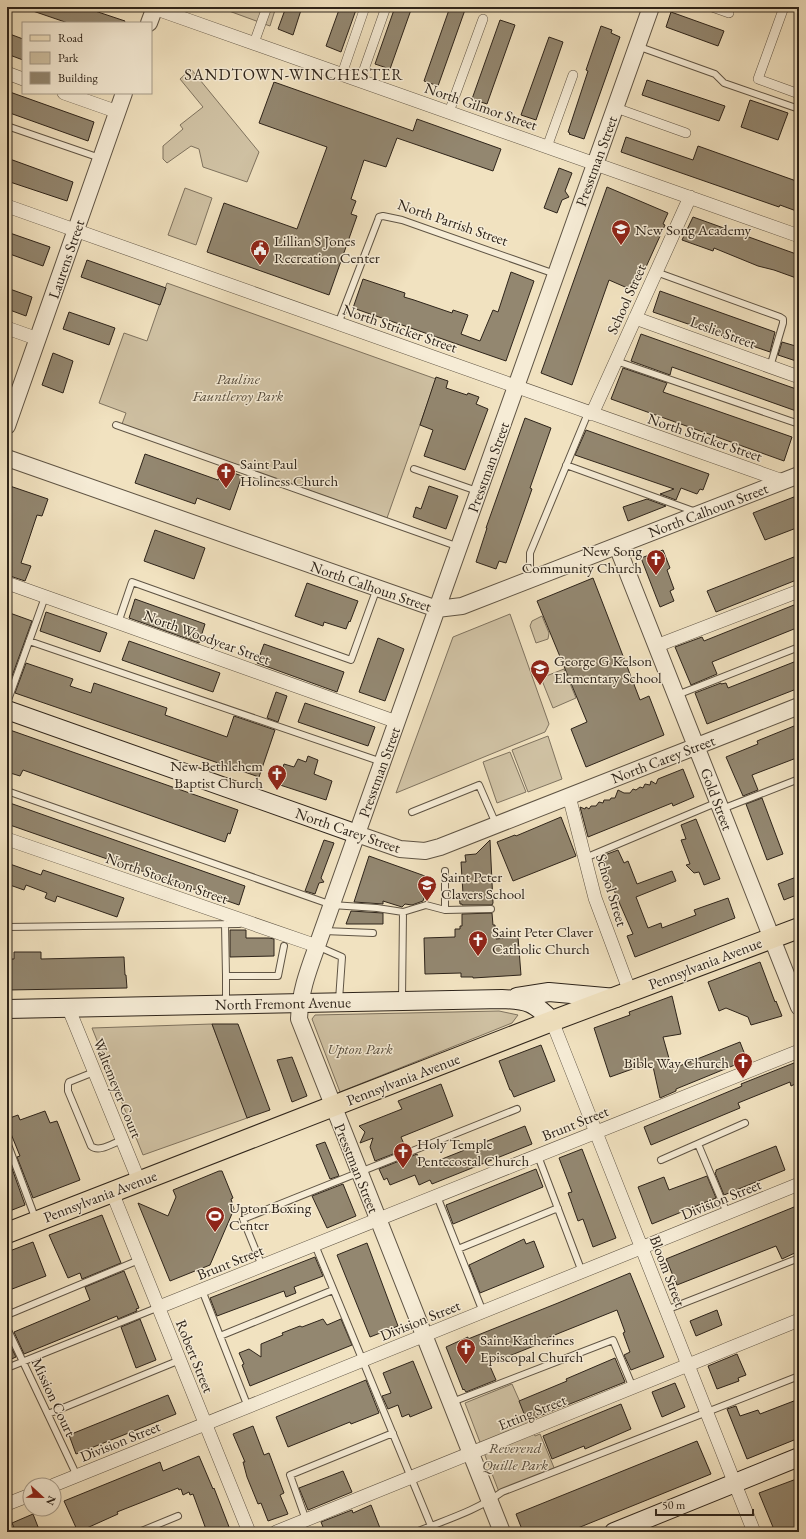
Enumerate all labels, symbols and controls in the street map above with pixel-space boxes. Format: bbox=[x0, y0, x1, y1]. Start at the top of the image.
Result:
legend bbox=[22, 22, 152, 94]
text: Road bbox=[58, 30, 84, 46]
text: Park bbox=[58, 50, 79, 66]
district label: SANDTOWN-WINCHESTER bbox=[184, 64, 404, 85]
text: Building bbox=[58, 70, 99, 86]
street label: North Gilmor Street bbox=[422, 78, 540, 134]
street label: Presstman Street bbox=[571, 113, 621, 209]
street label: North Parrish Street bbox=[395, 194, 511, 250]
street label: Laurens Street bbox=[44, 217, 88, 301]
school or university icon: New Song Academy bbox=[610, 218, 632, 246]
place label: New Song Academy bbox=[635, 220, 752, 239]
place label: Lillian S Jones Recreation Center bbox=[274, 231, 380, 267]
public building icon: Lillian S Jones Recreation Center bbox=[249, 238, 271, 266]
street label: School Street bbox=[602, 261, 650, 337]
street label: North Stricker Street bbox=[340, 299, 460, 357]
street label: Leslie Street bbox=[688, 311, 759, 353]
park label: Pauline Fauntleroy Park bbox=[192, 369, 284, 405]
street label: North Stricker Street bbox=[645, 408, 765, 466]
street label: Presstman Street bbox=[463, 419, 513, 515]
place label: Saint Paul Holiness Church bbox=[240, 454, 338, 490]
church icon: Saint Paul Holiness Church bbox=[215, 461, 237, 489]
street label: North Calhoun Street bbox=[645, 478, 771, 542]
place label: New Song Community Church bbox=[522, 541, 642, 577]
church icon: New Song Community Church bbox=[645, 548, 667, 576]
street label: North Calhoun Street bbox=[308, 556, 434, 616]
street label: North Woodyear Street bbox=[141, 605, 273, 669]
place label: George G Kelson Elementary School bbox=[554, 651, 662, 687]
school or university icon: George G Kelson Elementary School bbox=[529, 658, 551, 686]
street label: Presstman Street bbox=[354, 724, 404, 820]
street label: North Carey Street bbox=[608, 730, 718, 788]
place label: New Bethlehem Baptist Church bbox=[170, 756, 263, 792]
church icon: New Bethlehem Baptist Church bbox=[266, 763, 288, 791]
street label: Gold Street bbox=[696, 765, 738, 833]
street label: North Carey Street bbox=[293, 803, 403, 857]
street label: North Stockton Street bbox=[103, 848, 231, 908]
street label: School Street bbox=[592, 851, 632, 929]
place label: Saint Peter Clavers School bbox=[441, 867, 525, 903]
school or university icon: Saint Peter Clavers School bbox=[416, 874, 438, 902]
place label: Saint Peter Claver Catholic Church bbox=[492, 922, 593, 958]
church icon: Saint Peter Claver Catholic Church bbox=[467, 929, 489, 957]
street label: Pennsylvania Avenue bbox=[646, 933, 765, 993]
street label: North Fremont Avenue bbox=[215, 992, 351, 1014]
street label: Waltemeyer Court bbox=[89, 1035, 147, 1141]
park label: Upton Park bbox=[327, 1039, 393, 1058]
street label: Pennsylvania Avenue bbox=[344, 1049, 463, 1109]
church icon: Bible Way Church bbox=[732, 1051, 754, 1079]
place label: Bible Way Church bbox=[624, 1053, 729, 1072]
street label: Brunt Street bbox=[539, 1101, 611, 1145]
street label: Presstman Street bbox=[330, 1120, 384, 1216]
place label: Holy Temple Pentecostal Church bbox=[417, 1134, 529, 1170]
church icon: Holy Temple Pentecostal Church bbox=[392, 1141, 414, 1169]
street label: Pennsylvania Avenue bbox=[41, 1166, 160, 1226]
street label: Division Street bbox=[678, 1174, 764, 1224]
place label: Upton Boxing Center bbox=[229, 1198, 312, 1234]
sports icon: Upton Boxing Center bbox=[204, 1205, 226, 1233]
street label: Bloom Street bbox=[646, 1233, 690, 1310]
street label: Brunt Street bbox=[194, 1240, 266, 1284]
street label: Division Street bbox=[377, 1295, 463, 1345]
street label: Robert Street bbox=[172, 1317, 218, 1396]
place label: Saint Katherines Episcopal Church bbox=[480, 1330, 583, 1366]
church icon: Saint Katherines Episcopal Church bbox=[455, 1337, 477, 1365]
street label: Mission Court bbox=[28, 1355, 81, 1440]
street label: Etting Street bbox=[495, 1390, 569, 1434]
street label: Division Street bbox=[77, 1416, 163, 1466]
park label: Reverend Quille Park bbox=[482, 1438, 548, 1474]
north arrow bbox=[22, 1477, 62, 1517]
scale bar bbox=[656, 1491, 753, 1517]
text: N bbox=[43, 1494, 59, 1508]
text: 50 m bbox=[662, 1497, 686, 1513]

